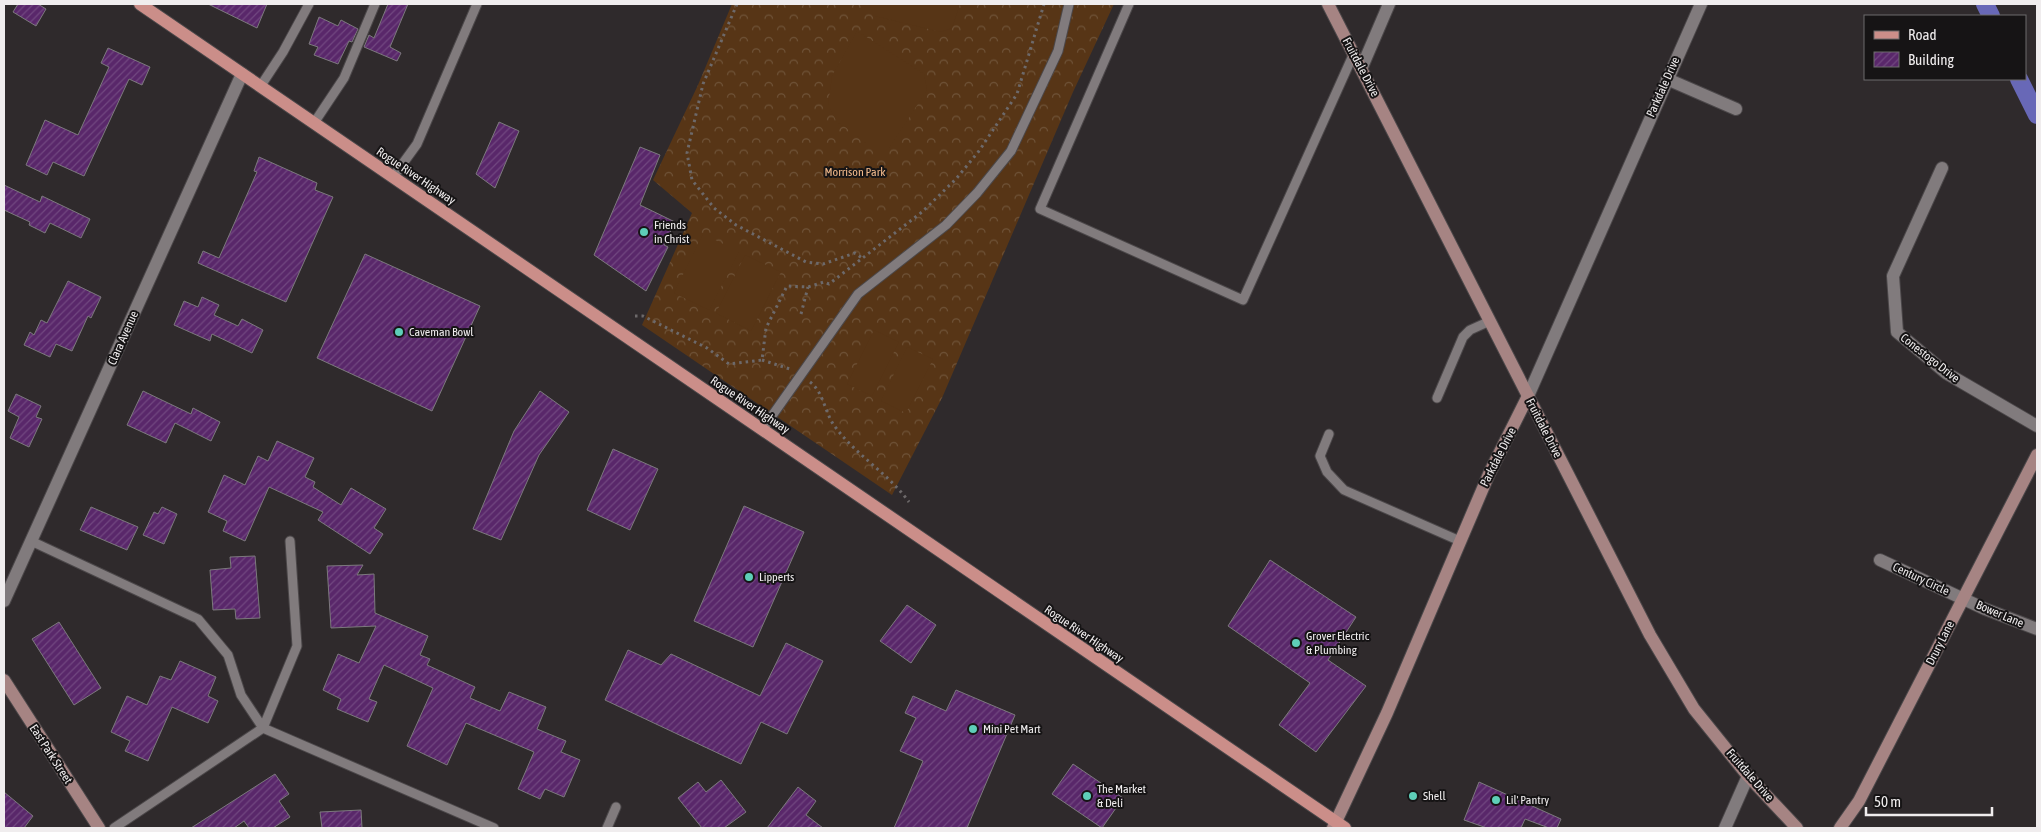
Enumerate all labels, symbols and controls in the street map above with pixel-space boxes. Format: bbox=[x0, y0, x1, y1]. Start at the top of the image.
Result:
legend bbox=[1864, 15, 2026, 80]
text: Road bbox=[1908, 26, 1937, 43]
street label: Fruitdale Drive bbox=[1340, 35, 1382, 99]
text: Building bbox=[1908, 51, 1954, 68]
street label: Parkdale Drive bbox=[1643, 55, 1683, 119]
street label: Rogue River Highway bbox=[374, 144, 458, 208]
park label: Morrison Park bbox=[825, 165, 886, 179]
place label: Friends in Christ bbox=[654, 218, 690, 246]
marker: Friends in Christ bbox=[638, 226, 650, 238]
street label: Clara Avenue bbox=[105, 309, 141, 367]
place label: Caveman Bowl bbox=[409, 325, 474, 339]
marker: Caveman Bowl bbox=[393, 326, 405, 338]
street label: Conestogo Drive bbox=[1898, 331, 1962, 385]
street label: Rogue River Highway bbox=[708, 373, 792, 437]
street label: Fruitdale Drive bbox=[1523, 396, 1565, 460]
street label: Parkdale Drive bbox=[1477, 425, 1519, 489]
street label: Century Circle bbox=[1891, 560, 1951, 598]
place label: Lipperts bbox=[759, 570, 794, 584]
marker: Lipperts bbox=[743, 571, 755, 583]
street label: Bower Lane bbox=[1974, 598, 2026, 630]
street label: Rogue River Highway bbox=[1042, 602, 1126, 666]
street label: Drury Lane bbox=[1923, 619, 1957, 667]
place label: Grover Electric & Plumbing bbox=[1306, 629, 1370, 657]
marker: Grover Electric & Plumbing bbox=[1290, 637, 1302, 649]
street label: East Park Street bbox=[27, 722, 76, 787]
place label: Mini Pet Mart bbox=[983, 722, 1041, 736]
marker: Mini Pet Mart bbox=[967, 723, 979, 735]
street label: Fruitdale Drive bbox=[1723, 746, 1777, 804]
place label: The Market & Deli bbox=[1097, 782, 1147, 810]
scale bar bbox=[1866, 784, 1992, 816]
place label: Shell bbox=[1423, 789, 1446, 803]
marker: The Market & Deli bbox=[1081, 790, 1093, 802]
marker: Shell bbox=[1407, 790, 1419, 802]
place label: Lil' Pantry bbox=[1506, 793, 1549, 807]
text: 50 m bbox=[1874, 793, 1901, 810]
marker: Lil' Pantry bbox=[1490, 794, 1502, 806]

